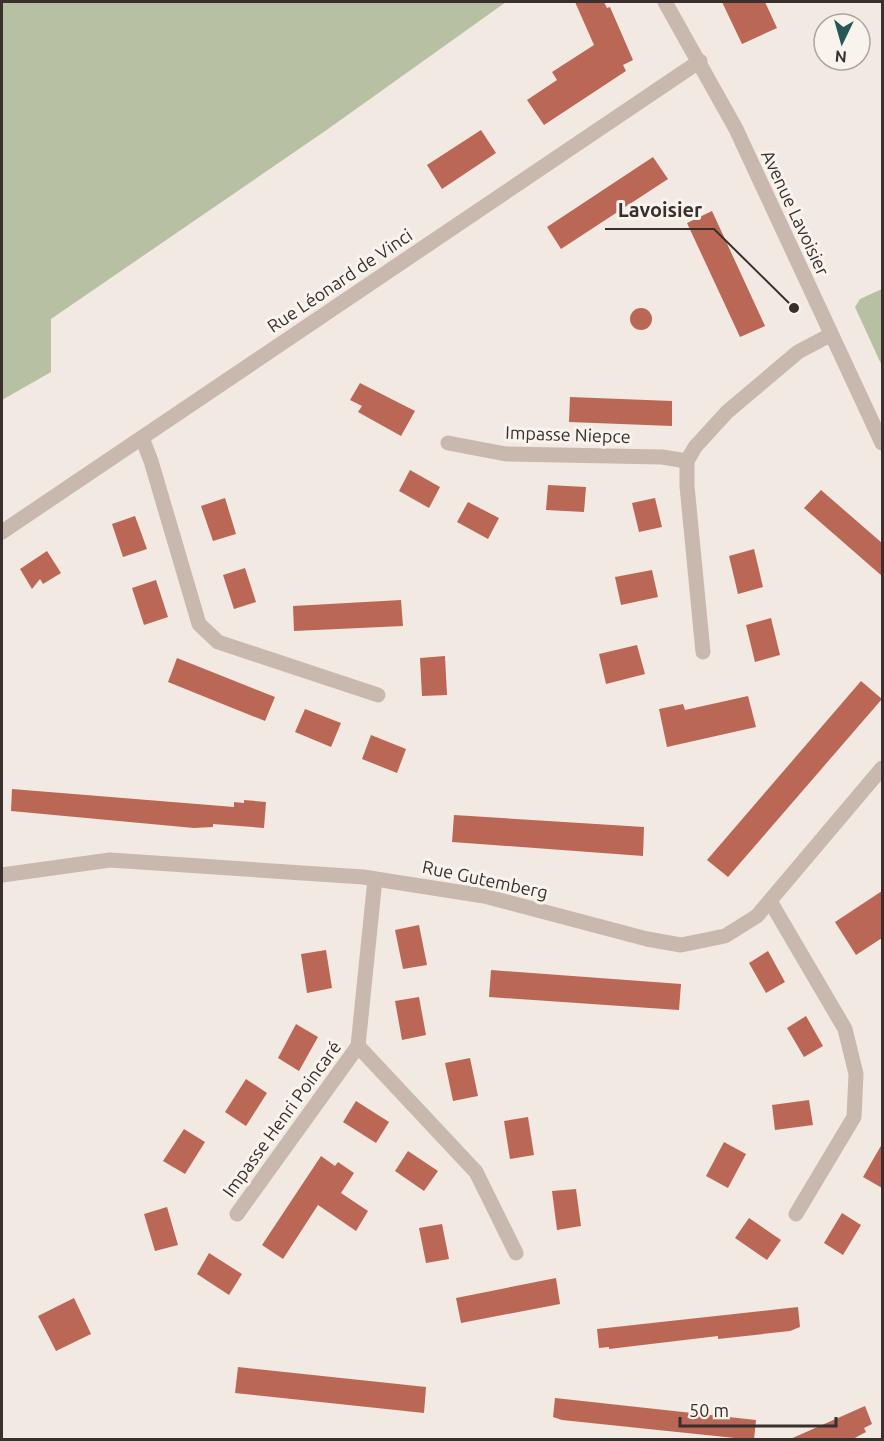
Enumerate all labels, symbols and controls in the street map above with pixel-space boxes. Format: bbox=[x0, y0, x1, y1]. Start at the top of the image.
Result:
north arrow bbox=[812, 12, 872, 72]
text: N bbox=[834, 47, 847, 66]
street label: Avenue Lavoisier bbox=[758, 147, 834, 278]
callout: Lavoisier bbox=[605, 191, 714, 229]
text: Lavoisier bbox=[618, 198, 703, 221]
street label: Rue Léonard de Vinci bbox=[263, 224, 416, 336]
street label: Impasse Niepce bbox=[505, 422, 631, 446]
street label: Rue Gutemberg bbox=[421, 856, 550, 902]
street label: Impasse Henri Poincaré bbox=[218, 1037, 344, 1200]
scale bar bbox=[680, 1390, 836, 1428]
text: 50 m bbox=[689, 1400, 729, 1420]

